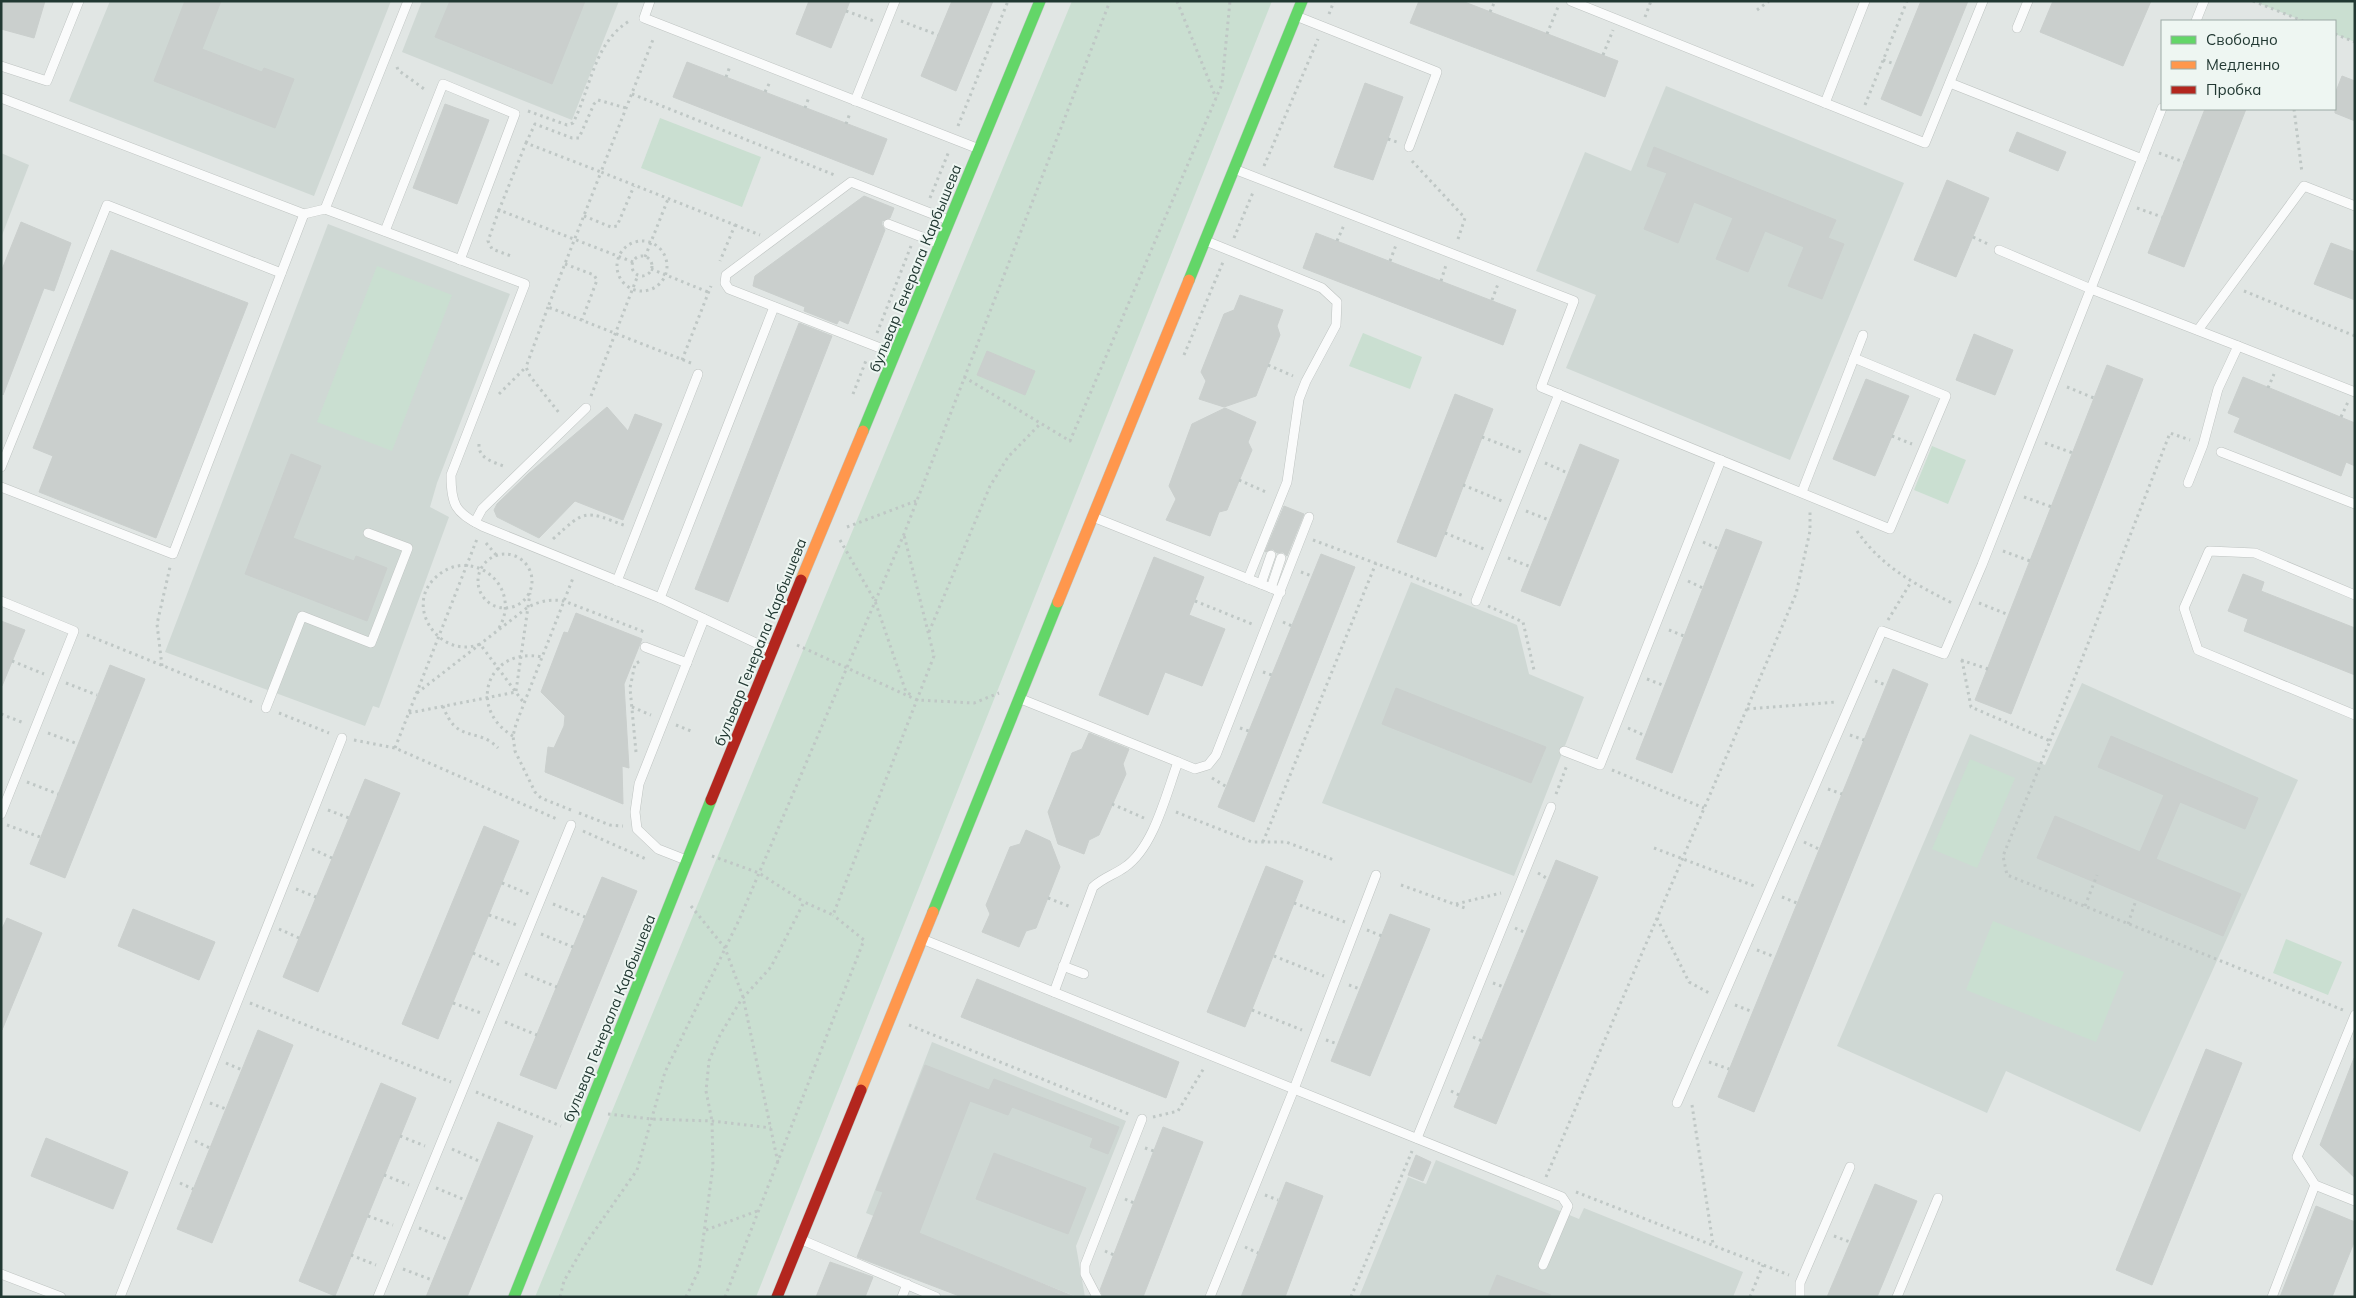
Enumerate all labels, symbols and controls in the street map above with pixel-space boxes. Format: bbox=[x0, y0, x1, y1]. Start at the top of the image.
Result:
legend bbox=[2161, 20, 2336, 110]
text: Свободно bbox=[2206, 30, 2278, 49]
text: Медленно bbox=[2206, 55, 2280, 74]
text: Пробка bbox=[2206, 80, 2261, 99]
street label: бульвар Генерала Карбышева bbox=[865, 161, 965, 375]
street label: бульвар Генерала Карбышева bbox=[710, 535, 810, 749]
street label: бульвар Генерала Карбышева bbox=[559, 911, 659, 1125]

